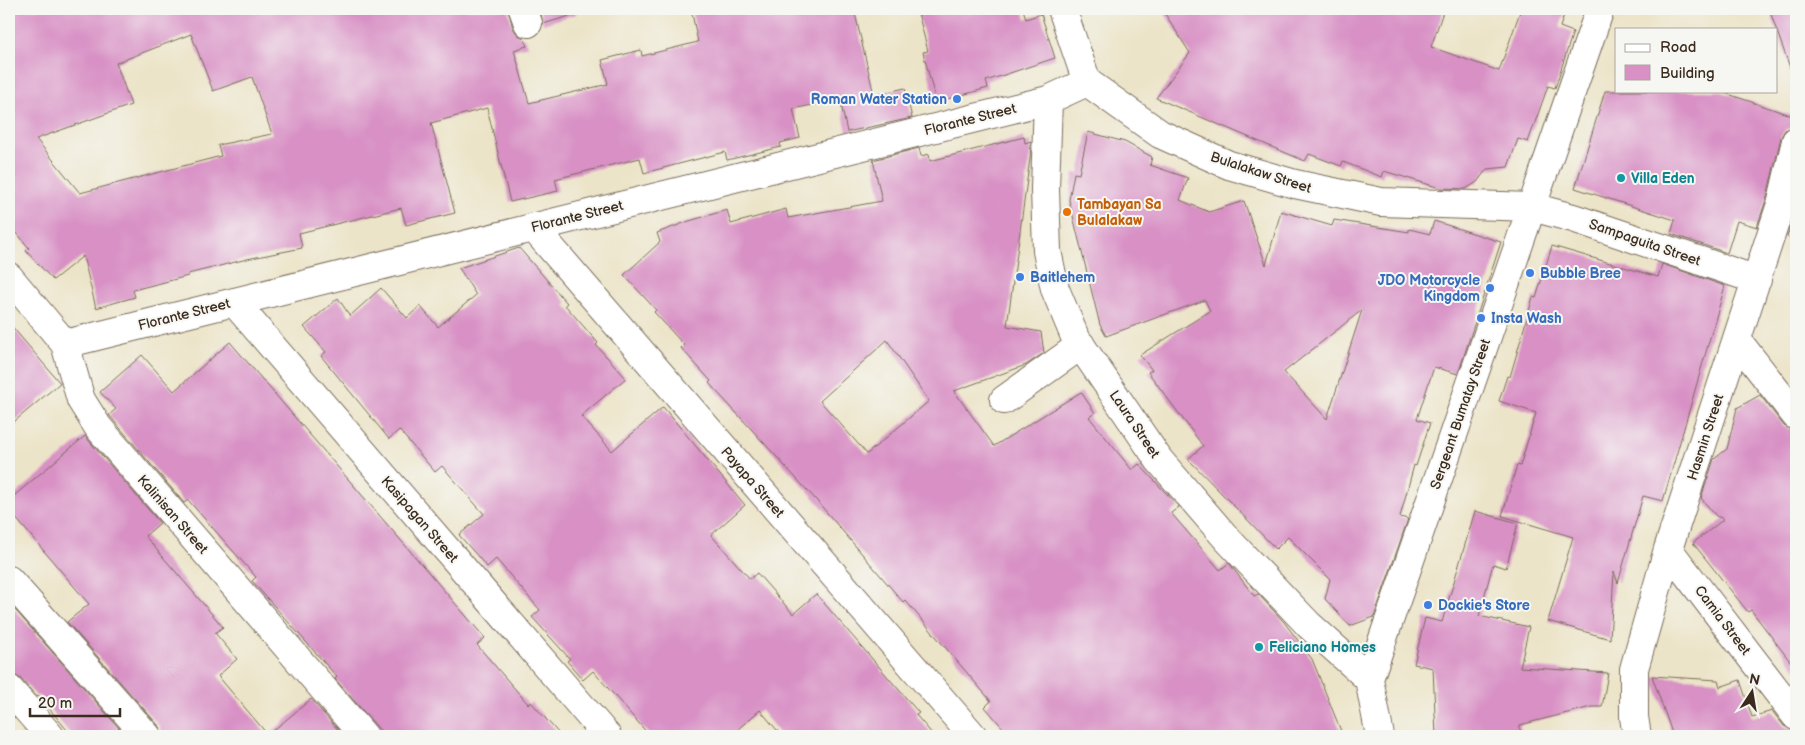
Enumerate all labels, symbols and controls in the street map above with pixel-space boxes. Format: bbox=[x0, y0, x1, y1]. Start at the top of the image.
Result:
legend bbox=[1615, 28, 1778, 92]
text: Road bbox=[1660, 38, 1696, 57]
text: Building bbox=[1660, 64, 1715, 83]
place label: Roman Water Station bbox=[811, 91, 947, 108]
marker: Roman Water Station bbox=[951, 93, 963, 105]
street label: Florante Street bbox=[922, 100, 1018, 139]
street label: Bulalakaw Street bbox=[1208, 148, 1314, 197]
place label: Villa Eden bbox=[1631, 170, 1695, 187]
marker: Villa Eden bbox=[1615, 172, 1627, 184]
place label: Tambayan Sa Bulalakaw bbox=[1077, 196, 1162, 229]
street label: Florante Street bbox=[529, 197, 625, 236]
marker: Tambayan Sa Bulalakaw bbox=[1061, 206, 1073, 218]
street label: Sampaguita Street bbox=[1587, 215, 1704, 270]
place label: Bubble Bree bbox=[1540, 265, 1621, 282]
marker: Bubble Bree bbox=[1524, 267, 1536, 279]
place label: Baitlehem bbox=[1030, 269, 1095, 286]
marker: Baitlehem bbox=[1014, 271, 1026, 283]
place label: JDO Motorcycle Kingdom bbox=[1378, 272, 1480, 305]
marker: JDO Motorcycle Kingdom bbox=[1484, 282, 1496, 294]
street label: Florante Street bbox=[136, 295, 232, 334]
place label: Insta Wash bbox=[1491, 310, 1562, 327]
marker: Insta Wash bbox=[1475, 312, 1487, 324]
street label: Sergeant Bumatay Street bbox=[1427, 336, 1494, 492]
street label: Laura Street bbox=[1106, 387, 1164, 462]
street label: Hasmin Street bbox=[1684, 391, 1728, 482]
street label: Payapa Street bbox=[717, 444, 788, 522]
street label: Kalinisan Street bbox=[134, 471, 212, 558]
street label: Kasipagan Street bbox=[377, 473, 462, 567]
street label: Camia Street bbox=[1691, 582, 1755, 659]
place label: Dockie's Store bbox=[1438, 597, 1530, 614]
marker: Dockie's Store bbox=[1422, 599, 1434, 611]
place label: Feliciano Homes bbox=[1269, 639, 1376, 656]
marker: Feliciano Homes bbox=[1253, 641, 1265, 653]
north arrow bbox=[1728, 668, 1778, 718]
text: N bbox=[1748, 670, 1762, 689]
scale bar bbox=[30, 685, 120, 717]
text: 20 m bbox=[38, 694, 72, 713]

